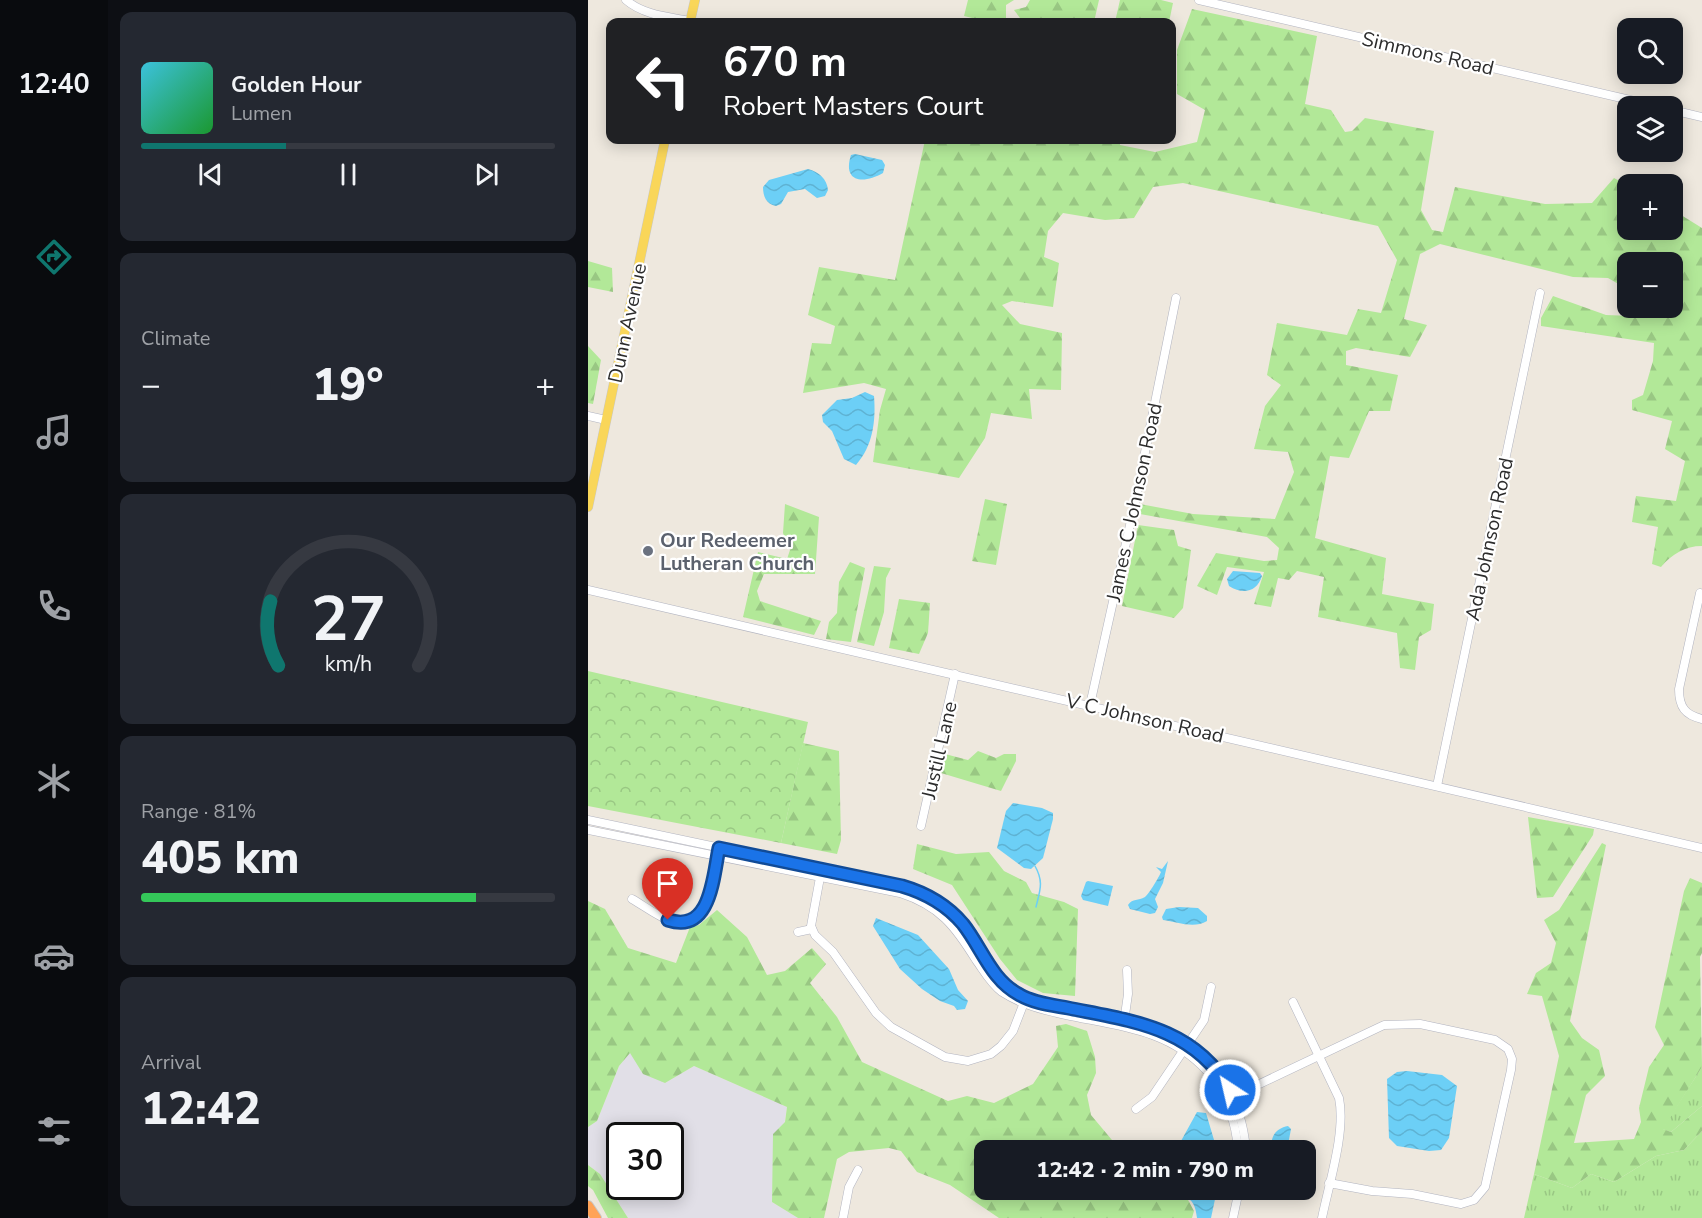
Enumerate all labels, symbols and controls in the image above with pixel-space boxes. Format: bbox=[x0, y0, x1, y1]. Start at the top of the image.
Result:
map controls bbox=[1617, 18, 1683, 318]
button: search bbox=[1617, 18, 1683, 84]
street label: Simmons Road bbox=[1359, 25, 1497, 82]
text: 670 m bbox=[723, 34, 847, 91]
icon: left bbox=[624, 42, 702, 120]
text: 12:40 bbox=[18, 66, 90, 103]
text: Golden Hour bbox=[231, 70, 362, 100]
text: Robert Masters Court bbox=[723, 88, 983, 125]
button: layers bbox=[1617, 96, 1683, 162]
text: Lumen bbox=[231, 100, 292, 127]
icon: previous bbox=[194, 158, 227, 191]
icon: pause bbox=[332, 158, 365, 191]
icon: next bbox=[470, 158, 503, 191]
button: + bbox=[1617, 174, 1683, 240]
icon: directions bbox=[33, 236, 75, 278]
button: − bbox=[1617, 252, 1683, 318]
street label: Dunn Avenue bbox=[602, 261, 653, 386]
text: Climate bbox=[141, 325, 210, 352]
text: 19° bbox=[312, 355, 384, 416]
text: − bbox=[141, 363, 161, 408]
text: + bbox=[535, 363, 555, 408]
street label: James C Johnson Road bbox=[1100, 400, 1169, 605]
icon: music bbox=[33, 411, 75, 453]
street label: Ada Johnson Road bbox=[1459, 455, 1520, 623]
place label: Our Redeemer Lutheran Church bbox=[660, 527, 814, 577]
marker: Our Redeemer Lutheran Church bbox=[641, 544, 655, 558]
text: 27 bbox=[311, 577, 385, 662]
icon: phone bbox=[33, 585, 75, 627]
text: km/h bbox=[324, 649, 372, 679]
street label: V C Johnson Road bbox=[1062, 687, 1227, 750]
street label: Justill Lane bbox=[915, 699, 964, 803]
icon: climate bbox=[33, 760, 75, 802]
text: Range · 81% bbox=[141, 798, 256, 825]
text: 405 km bbox=[141, 828, 300, 889]
pin bbox=[642, 858, 693, 920]
icon: arrive bbox=[651, 867, 684, 900]
icon: car bbox=[33, 935, 75, 977]
text: Arrival bbox=[141, 1049, 201, 1076]
position arrow bbox=[1198, 1058, 1262, 1122]
text: 12:42 bbox=[141, 1079, 261, 1140]
icon: filters bbox=[33, 1110, 75, 1152]
speed limit sign: 30 bbox=[606, 1122, 684, 1200]
text: 12:42 · 2 min · 790 m bbox=[1036, 1155, 1254, 1185]

